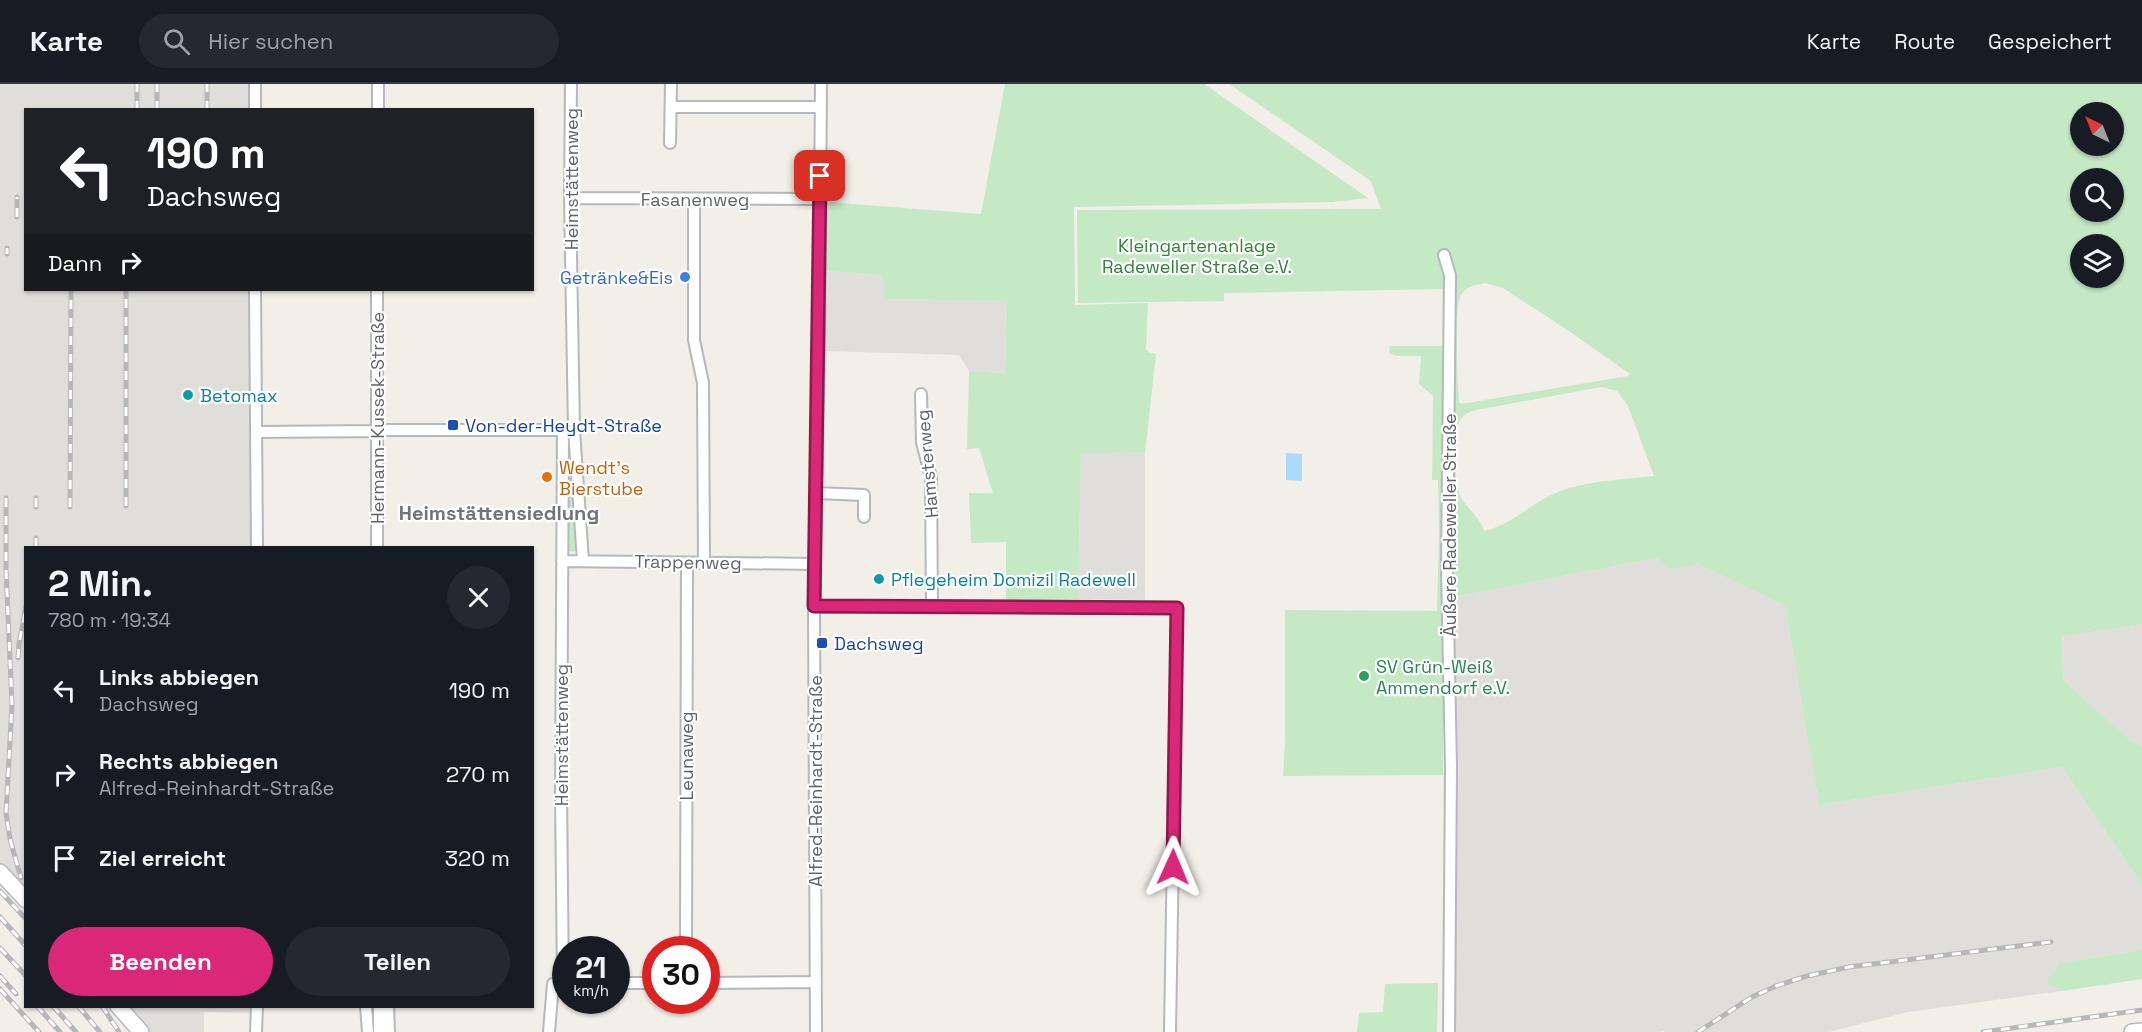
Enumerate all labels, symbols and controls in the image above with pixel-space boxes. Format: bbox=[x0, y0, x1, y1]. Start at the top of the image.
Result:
search box bbox=[139, 14, 559, 68]
text: Karte bbox=[30, 23, 103, 59]
icon: search bbox=[160, 25, 193, 58]
text: Hier suchen bbox=[208, 27, 333, 55]
text: Karte bbox=[1807, 28, 1861, 55]
text: Route bbox=[1894, 28, 1955, 55]
text: Gespeichert bbox=[1988, 28, 2112, 55]
north arrow bbox=[2070, 102, 2124, 156]
map controls bbox=[2070, 102, 2124, 288]
street label: Heimstättenweg bbox=[560, 108, 583, 250]
text: 190 m bbox=[147, 127, 266, 180]
icon: left bbox=[48, 132, 126, 210]
pin bbox=[794, 150, 845, 201]
icon: arrive bbox=[803, 159, 836, 192]
button: search bbox=[2070, 168, 2124, 222]
text: Dachsweg bbox=[147, 179, 281, 214]
street label: Fasanenweg bbox=[641, 188, 749, 211]
park label: Kleingartenanlage Radeweller Straße e.V. bbox=[1102, 234, 1292, 278]
button: layers bbox=[2070, 234, 2124, 288]
icon: right bbox=[114, 246, 147, 279]
text: Dann bbox=[48, 249, 102, 277]
place label: Getränke&Eis bbox=[560, 266, 673, 289]
marker: Getränke&Eis bbox=[678, 270, 692, 284]
street label: Hermann-Kussek-Straße bbox=[366, 312, 389, 524]
place label: Betomax bbox=[200, 384, 278, 407]
marker: Betomax bbox=[181, 388, 195, 402]
street label: Hamsterweg bbox=[911, 409, 943, 519]
street label: Äußere Radeweller Straße bbox=[1438, 413, 1461, 637]
place label: Von-der-Heydt-Straße bbox=[465, 414, 662, 437]
marker: Von-der-Heydt-Straße bbox=[446, 418, 460, 432]
place label: Wendt's Bierstube bbox=[559, 456, 643, 500]
marker: Wendt's Bierstube bbox=[540, 470, 554, 484]
district label: Heimstättensiedlung bbox=[399, 500, 599, 526]
street label: Trappenweg bbox=[634, 550, 742, 574]
text: 2 Min. bbox=[48, 561, 153, 607]
button: close bbox=[447, 566, 510, 629]
place label: Pflegeheim Domizil Radewell bbox=[891, 568, 1136, 591]
marker: Pflegeheim Domizil Radewell bbox=[872, 572, 886, 586]
text: 780 m · 19:34 bbox=[48, 607, 171, 633]
place label: Dachsweg bbox=[834, 632, 924, 655]
marker: Dachsweg bbox=[815, 636, 829, 650]
place label: SV Grün-Weiß Ammendorf e.V. bbox=[1376, 655, 1510, 699]
text: Links abbiegen bbox=[99, 663, 259, 691]
street label: Heimstättenweg bbox=[550, 664, 573, 806]
marker: SV Grün-Weiß Ammendorf e.V. bbox=[1357, 669, 1371, 683]
icon: left bbox=[48, 674, 81, 707]
street label: Alfred-Reinhardt-Straße bbox=[804, 675, 827, 887]
text: 190 m bbox=[449, 676, 510, 704]
text: Dachsweg bbox=[99, 691, 199, 717]
street label: Leunaweg bbox=[675, 711, 698, 801]
text: Rechts abbiegen bbox=[99, 747, 279, 775]
icon: right bbox=[48, 758, 81, 791]
text: 270 m bbox=[446, 760, 510, 788]
text: Alfred-Reinhardt-Straße bbox=[99, 775, 334, 801]
position arrow bbox=[1141, 835, 1205, 899]
icon: arrive bbox=[48, 842, 81, 875]
text: Ziel erreicht bbox=[99, 844, 226, 872]
text: 320 m bbox=[445, 844, 510, 872]
button: Beenden bbox=[48, 927, 273, 996]
button: Teilen bbox=[285, 927, 510, 996]
speed limit sign: 30 bbox=[642, 936, 720, 1014]
text: 21 bbox=[575, 948, 607, 987]
text: km/h bbox=[573, 981, 609, 1000]

